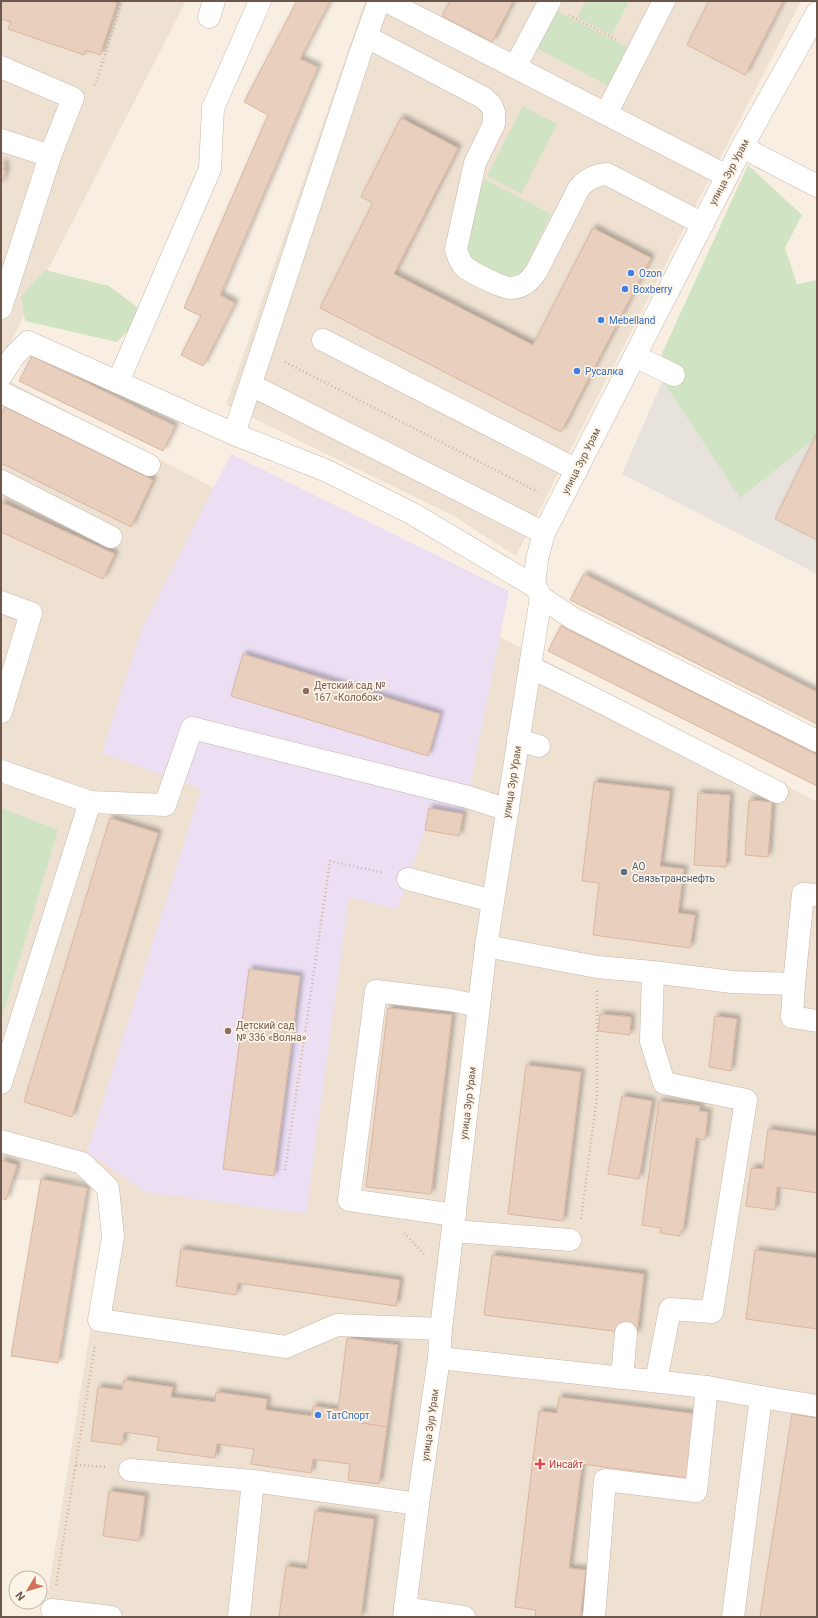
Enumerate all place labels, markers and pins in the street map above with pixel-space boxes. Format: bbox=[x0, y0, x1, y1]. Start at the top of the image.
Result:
marker: Ozon bbox=[626, 268, 636, 278]
place label: Ozon bbox=[639, 268, 662, 279]
marker: Boxberry bbox=[620, 284, 630, 294]
place label: Boxberry bbox=[633, 284, 673, 295]
marker: Mebelland bbox=[596, 315, 606, 325]
place label: Mebelland bbox=[609, 315, 655, 326]
marker: Русалка bbox=[572, 366, 582, 376]
place label: Русалка bbox=[585, 366, 623, 377]
place label: Детский сад № 167 «Колобок» bbox=[314, 680, 385, 703]
marker: Детский сад № 167 «Колобок» bbox=[301, 686, 311, 696]
place label: АО Связьтранснефть bbox=[632, 861, 715, 884]
marker: АО Связьтранснефть bbox=[619, 867, 629, 877]
place label: Детский сад № 336 «Волна» bbox=[236, 1020, 307, 1043]
marker: Детский сад № 336 «Волна» bbox=[223, 1026, 233, 1036]
marker: ТатСпорт bbox=[313, 1410, 323, 1420]
place label: ТатСпорт bbox=[326, 1410, 370, 1421]
marker: Инсайт bbox=[534, 1458, 546, 1470]
place label: Инсайт bbox=[549, 1459, 583, 1470]

